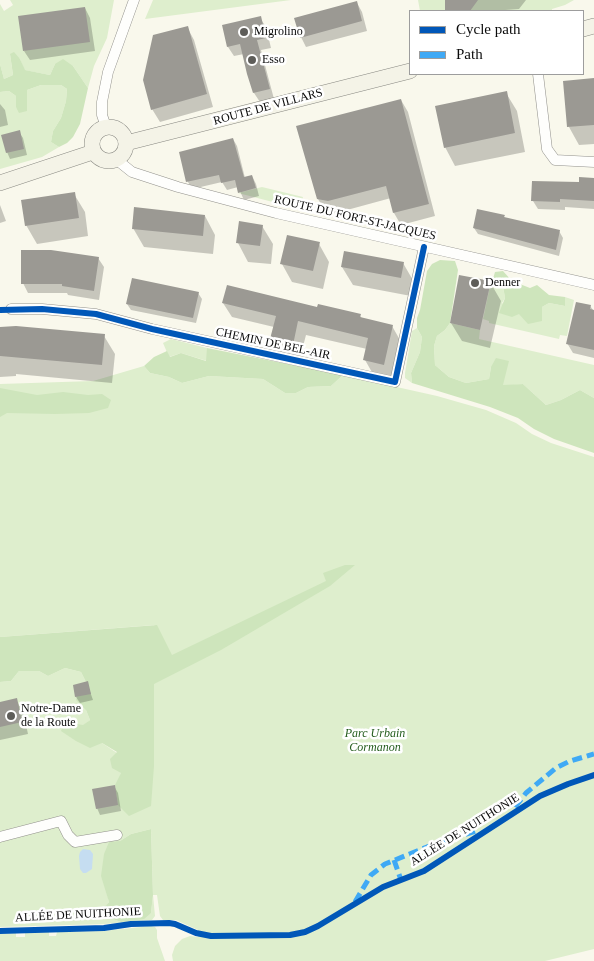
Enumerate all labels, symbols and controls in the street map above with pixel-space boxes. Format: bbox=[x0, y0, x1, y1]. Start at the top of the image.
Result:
legend bbox=[409, 10, 584, 75]
text: Cycle path bbox=[456, 21, 521, 37]
place label: Migrolino bbox=[254, 25, 303, 39]
marker: Migrolino bbox=[238, 26, 250, 38]
text: Path bbox=[456, 46, 483, 62]
place label: Esso bbox=[262, 53, 285, 67]
marker: Esso bbox=[246, 54, 258, 66]
street label: ROUTE DE VILLARS bbox=[212, 85, 324, 129]
street label: ROUTE DU FORT-ST-JACQUES bbox=[273, 192, 437, 244]
place label: Denner bbox=[485, 276, 520, 290]
marker: Denner bbox=[469, 277, 481, 289]
street label: CHEMIN DE BEL-AIR bbox=[214, 325, 332, 363]
place label: Notre-Dame de la Route bbox=[21, 702, 81, 730]
marker: Notre-Dame de la Route bbox=[5, 710, 17, 722]
park label: Parc Urbain Cormanon bbox=[345, 727, 405, 755]
street label: ALLÉE DE NUITHONIE bbox=[408, 791, 522, 869]
street label: ALLÉE DE NUITHONIE bbox=[15, 905, 141, 925]

